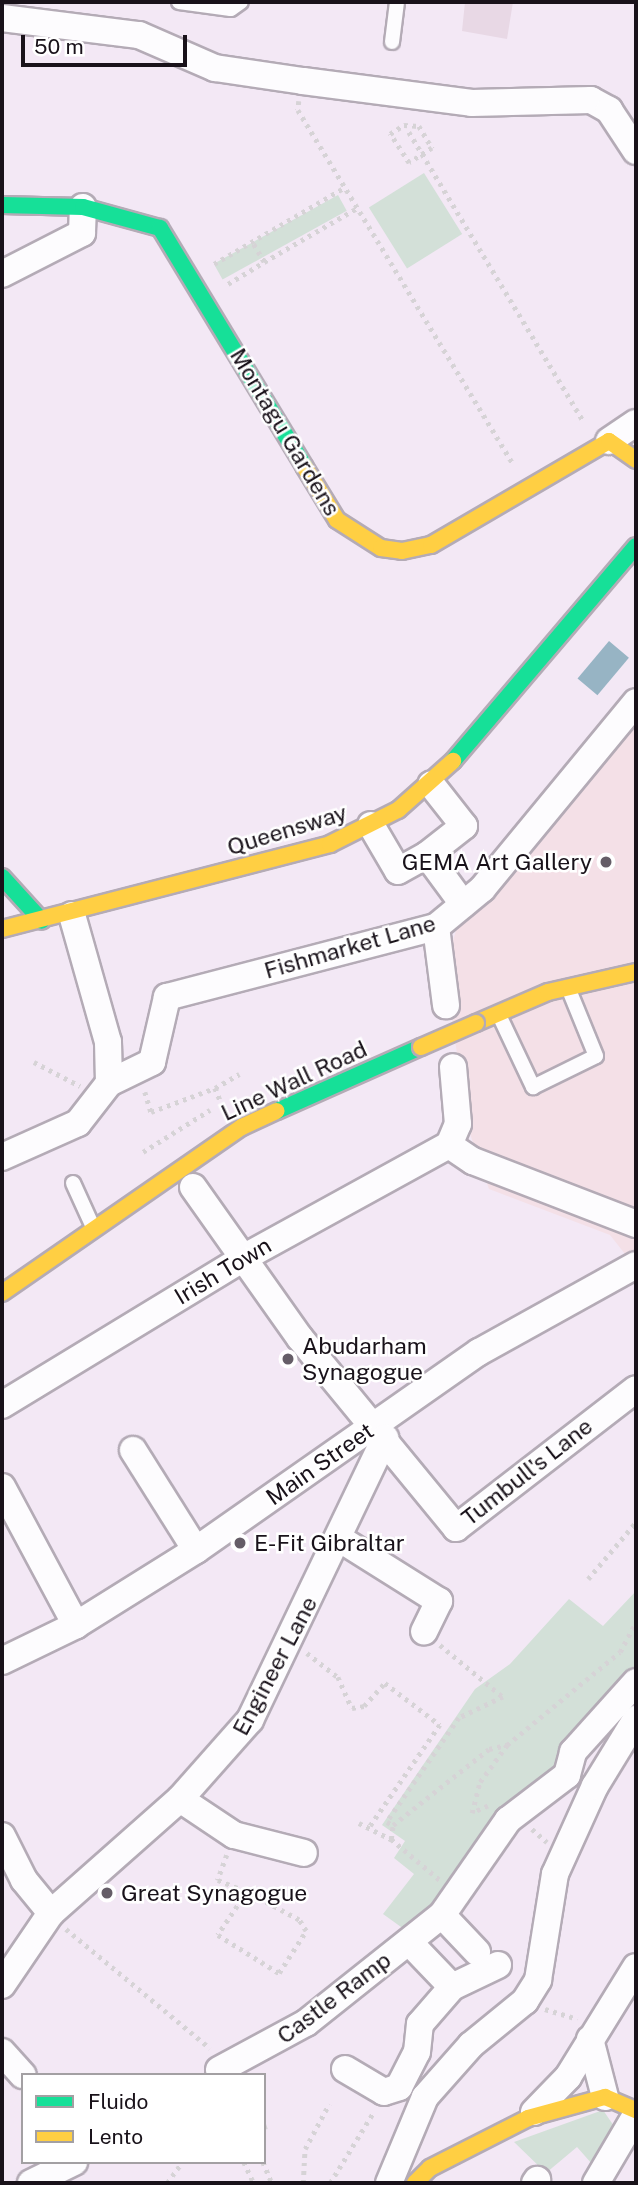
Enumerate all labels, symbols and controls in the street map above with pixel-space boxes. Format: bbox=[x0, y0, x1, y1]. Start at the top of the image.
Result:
scale bar bbox=[24, 21, 191, 65]
text: 50 m bbox=[34, 34, 84, 59]
street label: Montagu Gardens bbox=[224, 343, 346, 521]
street label: Queensway bbox=[224, 799, 350, 861]
place label: GEMA Art Gallery bbox=[402, 848, 592, 876]
marker: GEMA Art Gallery bbox=[598, 854, 614, 870]
street label: Fishmarket Lane bbox=[261, 909, 439, 985]
street label: Line Wall Road bbox=[216, 1035, 372, 1127]
street label: Irish Town bbox=[170, 1231, 276, 1311]
place label: Abudarham Synagogue bbox=[302, 1332, 427, 1386]
marker: Abudarham Synagogue bbox=[280, 1351, 296, 1367]
street label: Tumbull's Lane bbox=[456, 1412, 598, 1532]
street label: Main Street bbox=[261, 1417, 379, 1511]
place label: E-Fit Gibraltar bbox=[254, 1529, 405, 1557]
marker: E-Fit Gibraltar bbox=[232, 1535, 248, 1551]
street label: Engineer Lane bbox=[227, 1592, 323, 1740]
place label: Great Synagogue bbox=[121, 1879, 307, 1907]
marker: Great Synagogue bbox=[99, 1885, 115, 1901]
street label: Castle Ramp bbox=[272, 1946, 396, 2050]
legend bbox=[21, 2073, 266, 2164]
text: Fluido bbox=[88, 2089, 148, 2114]
text: Lento bbox=[88, 2124, 143, 2149]

